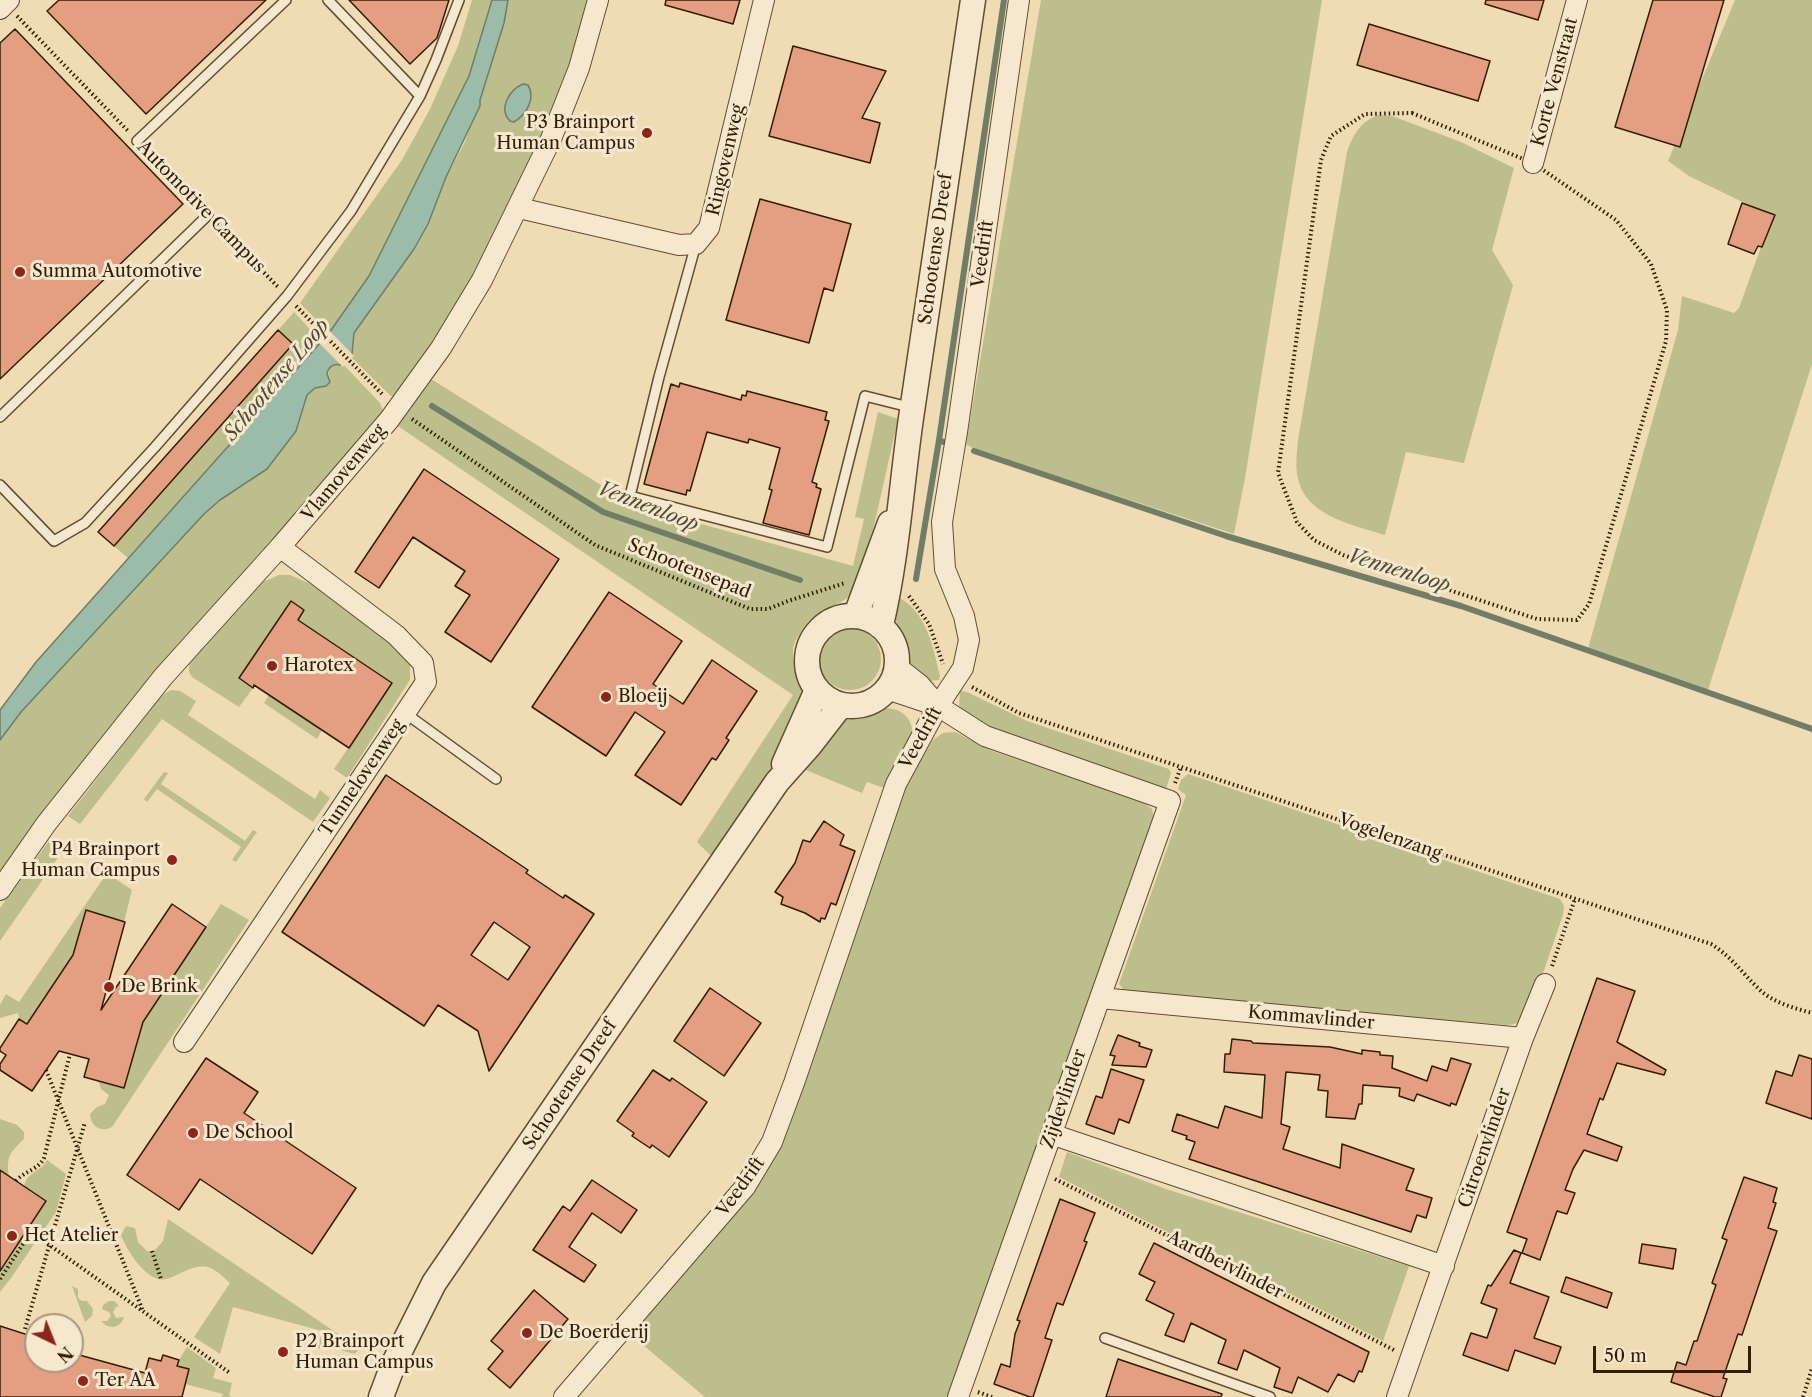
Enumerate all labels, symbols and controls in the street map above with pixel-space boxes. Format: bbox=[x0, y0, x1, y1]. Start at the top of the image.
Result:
street label: Korte Venstraat bbox=[1527, 15, 1583, 149]
street label: Ringovenweg bbox=[703, 102, 749, 218]
place label: P3 Brainport Human Campus bbox=[496, 112, 635, 154]
marker: P3 Brainport Human Campus bbox=[640, 126, 654, 140]
street label: Automotive Campus bbox=[132, 136, 270, 278]
street label: Schootense Dreef bbox=[915, 172, 957, 326]
street label: Veedrift bbox=[968, 219, 998, 289]
place label: Summa Automotive bbox=[32, 261, 202, 283]
marker: Summa Automotive bbox=[13, 265, 27, 279]
water label: Schootense Loop bbox=[219, 314, 335, 446]
street label: Vlamovenweg bbox=[297, 420, 391, 526]
water label: Vennenloop bbox=[594, 477, 702, 537]
street label: Schootensepad bbox=[624, 534, 754, 604]
water label: Vennenloop bbox=[1345, 544, 1453, 598]
place label: Harotex bbox=[284, 655, 353, 677]
marker: Harotex bbox=[265, 659, 279, 673]
place label: Bloeij bbox=[618, 686, 668, 708]
marker: Bloeij bbox=[599, 690, 613, 704]
street label: Veedrift bbox=[895, 703, 947, 773]
street label: Tunnelovenweg bbox=[315, 715, 409, 841]
street label: Vogelenzang bbox=[1335, 809, 1445, 865]
place label: P4 Brainport Human Campus bbox=[21, 839, 160, 882]
marker: P4 Brainport Human Campus bbox=[165, 853, 179, 867]
place label: De Brink bbox=[121, 976, 198, 998]
marker: De Brink bbox=[102, 980, 116, 994]
street label: Kommavlinder bbox=[1247, 1002, 1375, 1034]
street label: Schootense Dreef bbox=[518, 1016, 622, 1154]
street label: Zijdevlinder bbox=[1037, 1046, 1091, 1152]
street label: Citroenvlinder bbox=[1454, 1085, 1516, 1211]
place label: De School bbox=[205, 1122, 293, 1144]
marker: De School bbox=[186, 1126, 200, 1140]
street label: Veedrift bbox=[712, 1153, 770, 1221]
place label: Het Atelier bbox=[24, 1225, 118, 1247]
street label: Aardbeivlinder bbox=[1163, 1226, 1287, 1304]
marker: Het Atelier bbox=[5, 1229, 19, 1243]
north arrow bbox=[24, 1313, 84, 1373]
place label: De Boerderij bbox=[539, 1322, 649, 1344]
marker: De Boerderij bbox=[520, 1326, 534, 1340]
place label: P2 Brainport Human Campus bbox=[295, 1331, 434, 1374]
scale bar bbox=[1596, 1334, 1754, 1372]
text: N bbox=[53, 1343, 77, 1367]
marker: P2 Brainport Human Campus bbox=[276, 1345, 290, 1359]
text: 50 m bbox=[1604, 1345, 1647, 1367]
place label: Ter AA bbox=[95, 1370, 156, 1392]
marker: Ter AA bbox=[76, 1374, 90, 1388]

